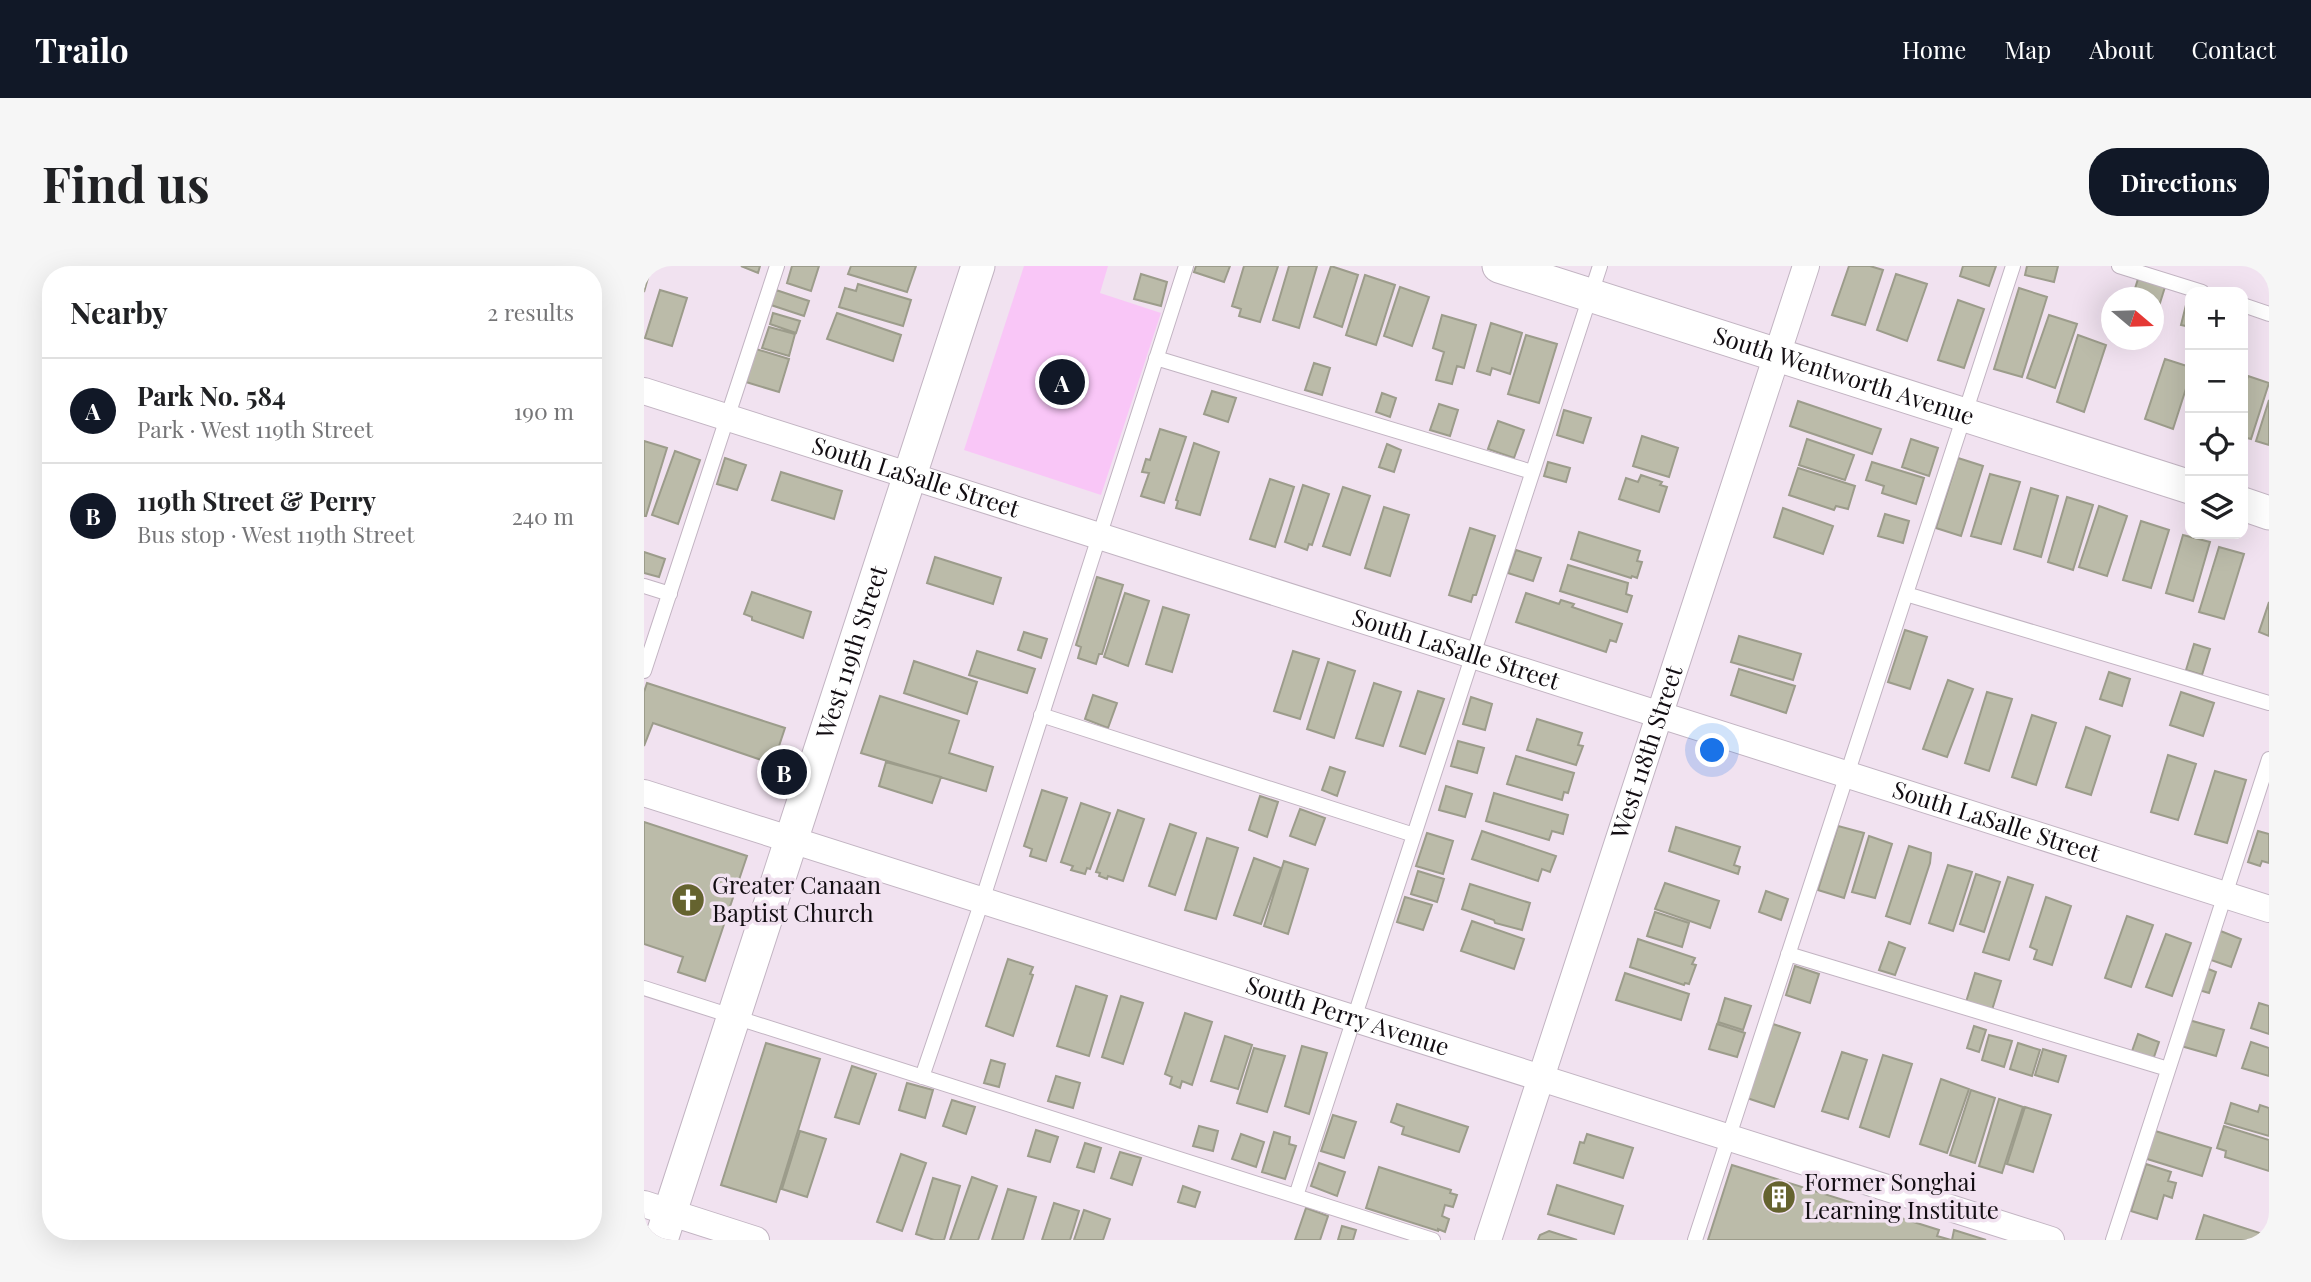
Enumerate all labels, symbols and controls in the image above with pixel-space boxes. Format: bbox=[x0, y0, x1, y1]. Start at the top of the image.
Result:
text: Trailo bbox=[35, 27, 129, 71]
text: Home bbox=[1902, 33, 1966, 65]
text: Map bbox=[2004, 33, 2051, 65]
text: About bbox=[2089, 33, 2153, 65]
text: Contact bbox=[2191, 33, 2276, 65]
button: Directions bbox=[2089, 148, 2269, 216]
text: Find us bbox=[42, 150, 210, 215]
north arrow bbox=[2101, 287, 2164, 350]
map controls bbox=[2185, 287, 2248, 539]
button: + bbox=[2185, 287, 2248, 350]
text: Nearby bbox=[70, 292, 168, 332]
text: 2 results bbox=[487, 296, 574, 327]
street label: South Wentworth Avenue bbox=[1710, 318, 1979, 431]
button: − bbox=[2185, 350, 2248, 413]
pin: A bbox=[1039, 356, 1085, 408]
text: Park No. 584 bbox=[137, 378, 286, 413]
text: A bbox=[85, 395, 101, 426]
text: 190 m bbox=[514, 395, 574, 426]
text: Park · West 119th Street bbox=[137, 413, 373, 444]
button: locate bbox=[2185, 413, 2248, 476]
street label: South LaSalle Street bbox=[808, 428, 1024, 524]
button: layers bbox=[2185, 476, 2248, 539]
text: 119th Street & Perry bbox=[137, 483, 376, 518]
text: B bbox=[85, 500, 101, 531]
text: 240 m bbox=[512, 500, 574, 531]
text: Bus stop · West 119th Street bbox=[137, 518, 414, 549]
street label: West 119th Street bbox=[807, 561, 894, 743]
street label: South LaSalle Street bbox=[1349, 600, 1565, 696]
street label: West 118th Street bbox=[1602, 661, 1689, 843]
your location bbox=[1695, 733, 1729, 767]
pin: B bbox=[761, 746, 807, 798]
street label: South LaSalle Street bbox=[1889, 772, 2105, 868]
place label: Greater Canaan Baptist Church bbox=[712, 868, 881, 928]
church icon: Greater Canaan Baptist Church bbox=[669, 881, 707, 919]
street label: South Perry Avenue bbox=[1242, 967, 1454, 1062]
place label: Former Songhai Learning Institute bbox=[1804, 1165, 1999, 1225]
building icon: Former Songhai Learning Institute bbox=[1760, 1178, 1798, 1216]

